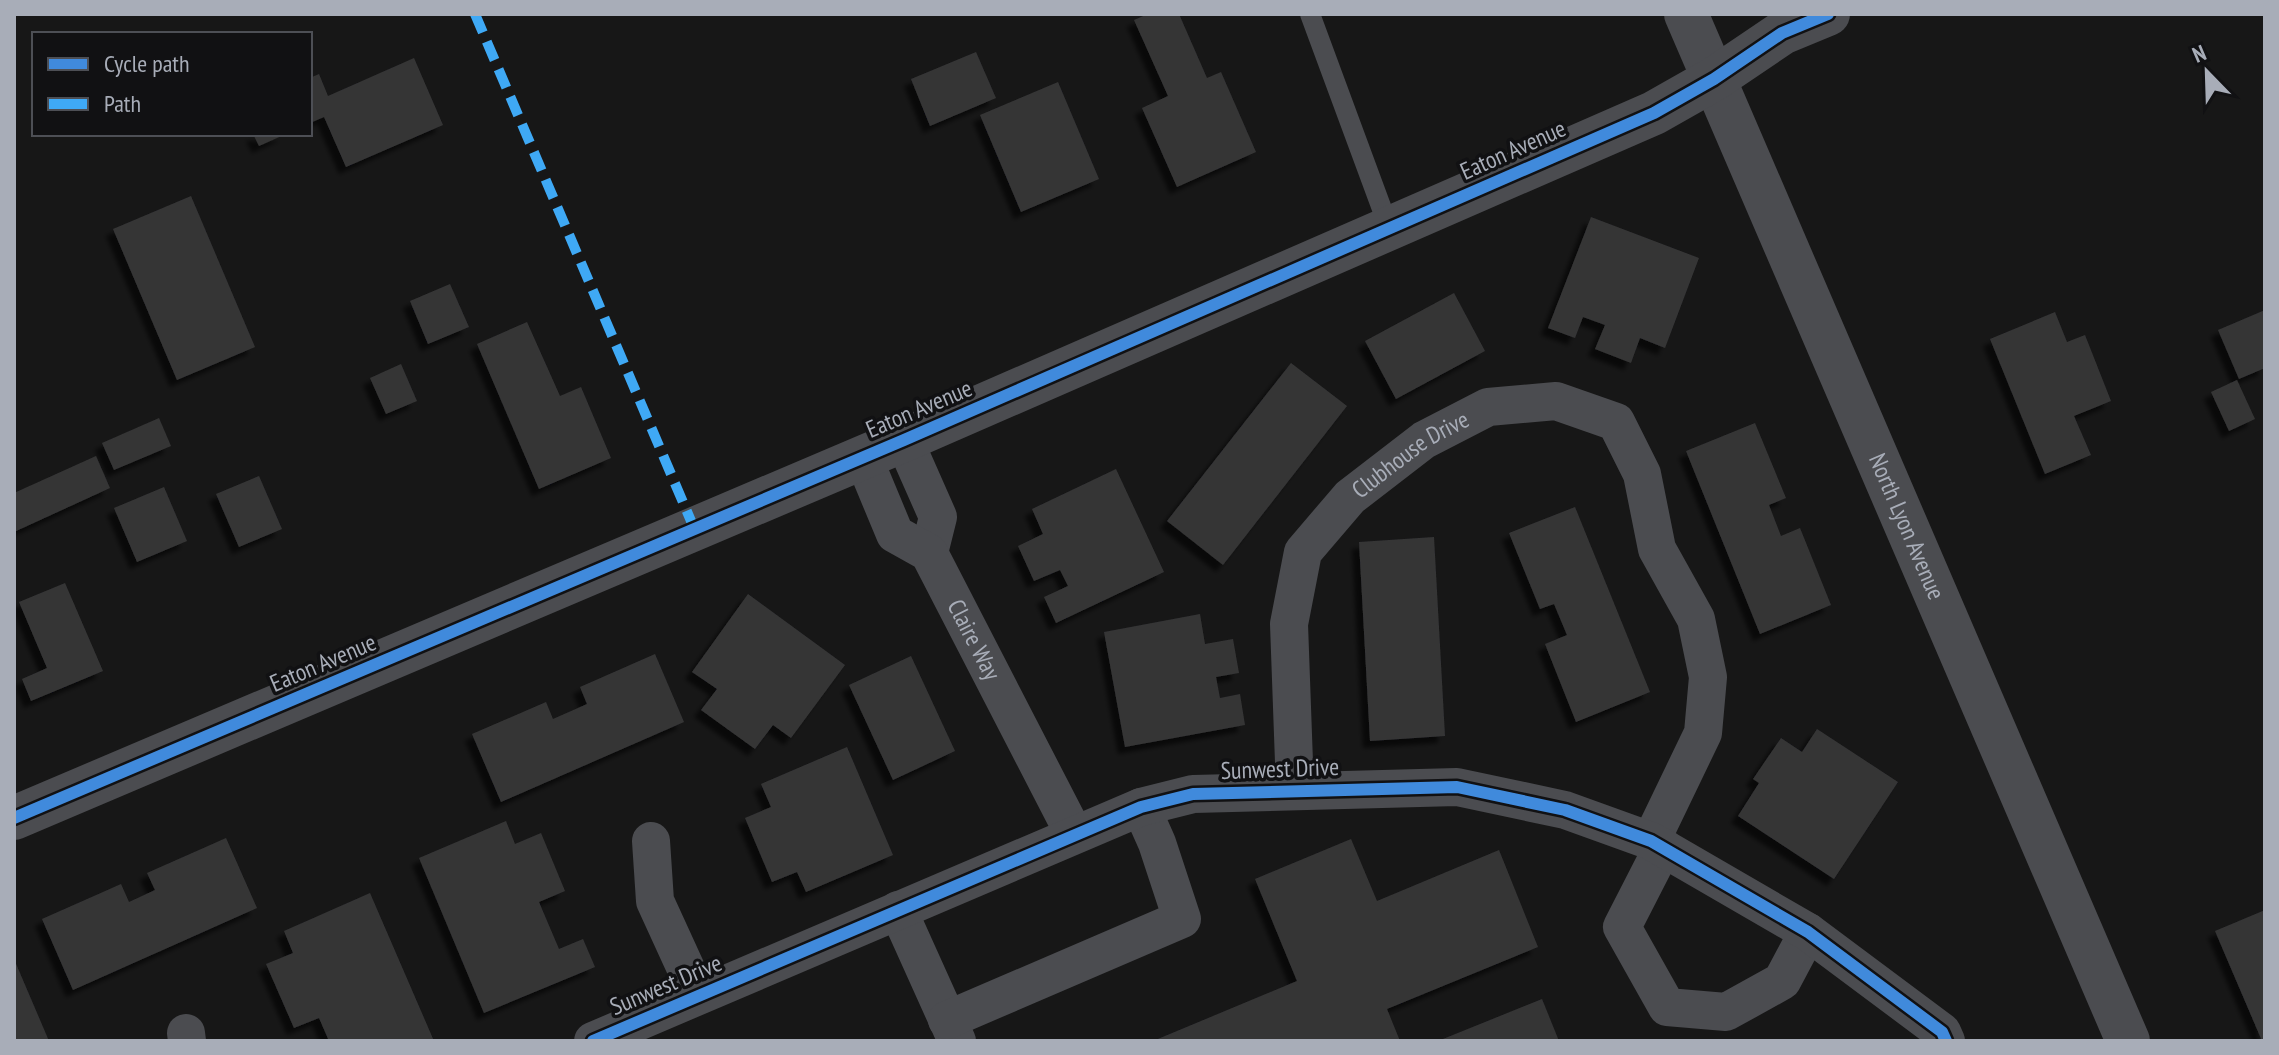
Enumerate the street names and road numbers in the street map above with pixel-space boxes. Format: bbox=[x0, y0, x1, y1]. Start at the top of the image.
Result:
street label: Eaton Avenue bbox=[1455, 113, 1570, 187]
street label: Eaton Avenue bbox=[861, 372, 977, 445]
street label: Clubhouse Drive bbox=[1345, 404, 1474, 505]
street label: North Lyon Avenue bbox=[1862, 449, 1952, 604]
street label: Claire Way bbox=[941, 594, 1008, 685]
street label: Eaton Avenue bbox=[265, 626, 381, 699]
street label: Sunwest Drive bbox=[1220, 751, 1340, 786]
street label: Sunwest Drive bbox=[605, 947, 726, 1022]

